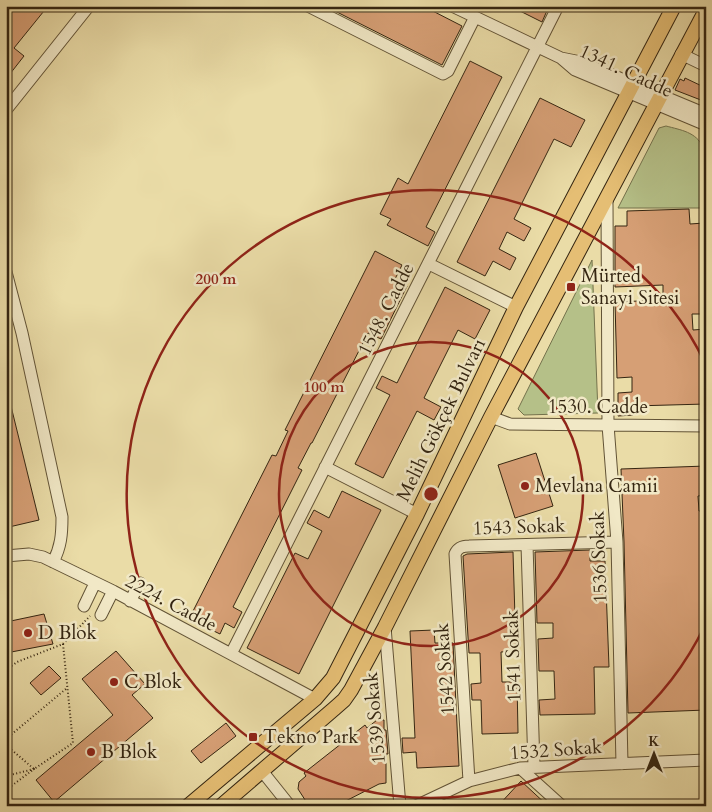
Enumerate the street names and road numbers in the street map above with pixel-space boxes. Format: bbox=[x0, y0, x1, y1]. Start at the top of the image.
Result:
street label: 1341. Cadde bbox=[575, 38, 677, 104]
street label: 1548. Cadde bbox=[352, 258, 420, 360]
street label: Melih Gökçek Bulvarı bbox=[390, 334, 492, 506]
street label: 1530. Cadde bbox=[548, 394, 648, 420]
street label: 1536 Sokak bbox=[584, 510, 614, 604]
street label: 1543 Sokak bbox=[472, 512, 566, 542]
street label: 2224. Cadde bbox=[121, 568, 221, 638]
street label: 1541 Sokak bbox=[498, 609, 528, 703]
street label: 1542 Sokak bbox=[429, 621, 461, 716]
street label: 1539 Sokak bbox=[358, 670, 392, 765]
street label: 1532 Sokak bbox=[509, 734, 604, 766]

